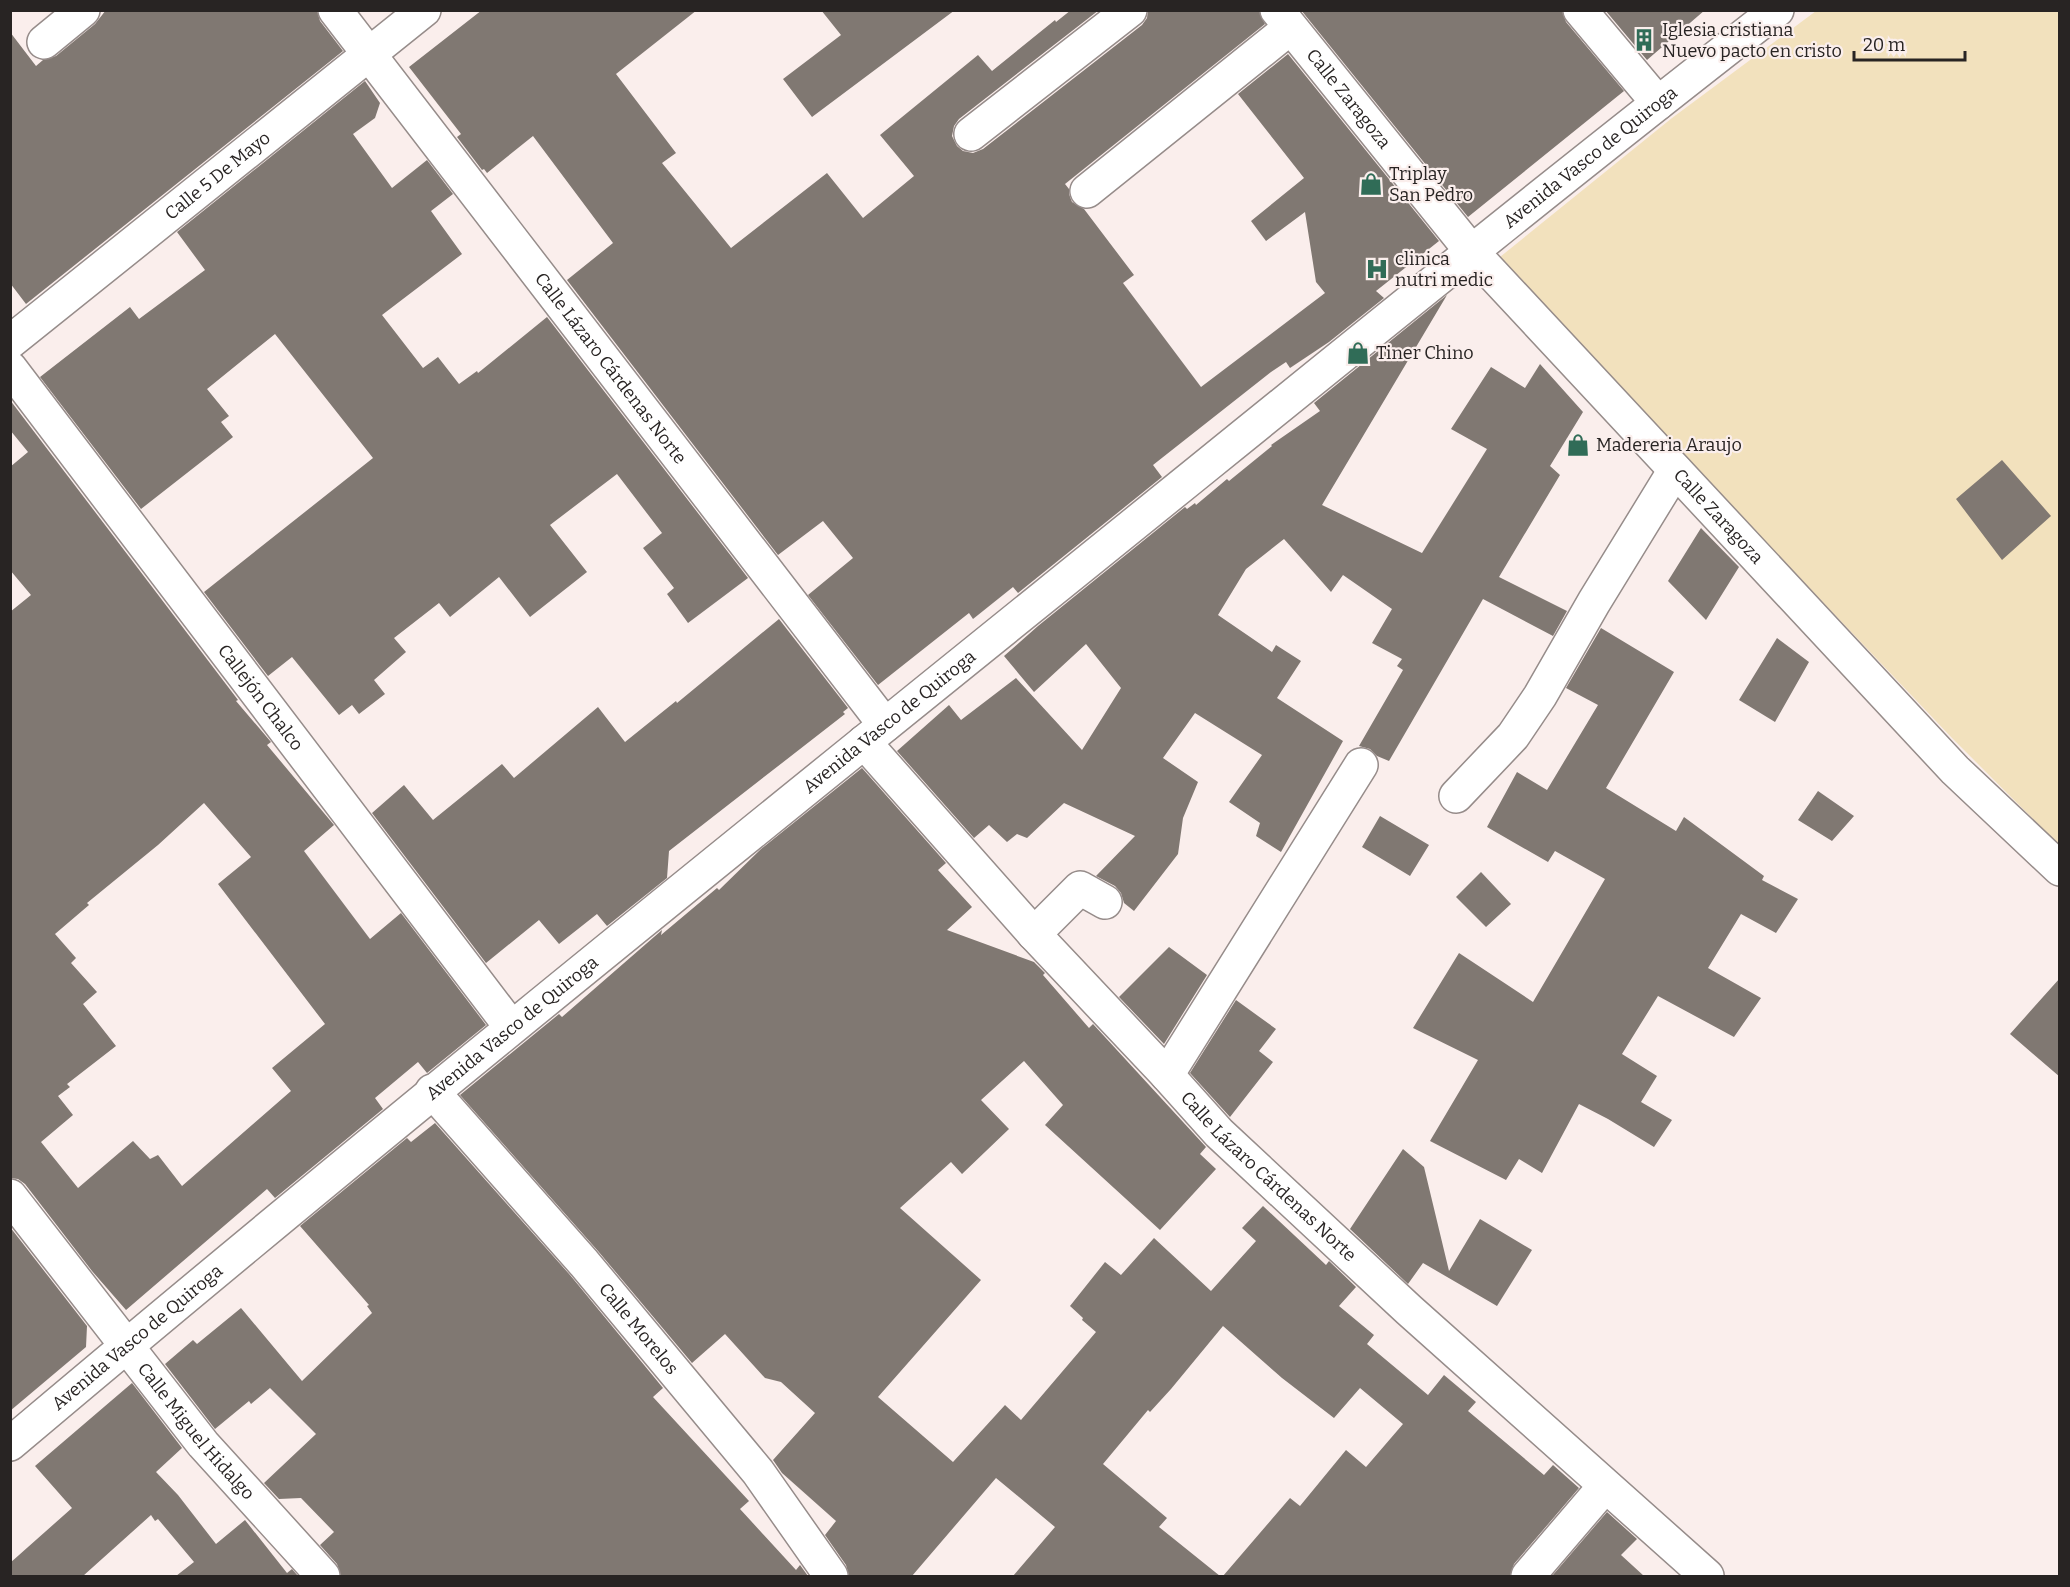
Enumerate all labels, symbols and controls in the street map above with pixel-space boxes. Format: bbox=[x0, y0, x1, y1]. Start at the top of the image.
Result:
place label: Iglesia cristiana Nuevo pacto en cristo bbox=[1662, 19, 1842, 62]
scale bar bbox=[1854, 24, 1965, 62]
building icon: Iglesia cristiana Nuevo pacto en cristo bbox=[1631, 27, 1657, 53]
text: 20 m bbox=[1863, 34, 1905, 56]
street label: Calle Zaragoza bbox=[1302, 44, 1395, 153]
street label: Avenida Vasco de Quiroga bbox=[1499, 81, 1682, 233]
street label: Calle 5 De Mayo bbox=[160, 127, 275, 225]
place label: Triplay San Pedro bbox=[1389, 163, 1473, 206]
shop icon: Triplay San Pedro bbox=[1358, 171, 1384, 197]
place label: clinica nutri medic bbox=[1395, 248, 1493, 291]
hospital icon: clinica nutri medic bbox=[1364, 256, 1390, 282]
street label: Calle Lázaro Cárdenas Norte bbox=[530, 268, 691, 468]
shop icon: Tiner Chino bbox=[1345, 340, 1371, 366]
place label: Tiner Chino bbox=[1376, 342, 1474, 364]
shop icon: Madereria Araujo bbox=[1565, 432, 1591, 458]
place label: Madereria Araujo bbox=[1596, 434, 1742, 456]
street label: Calle Zaragoza bbox=[1669, 464, 1768, 568]
street label: Callejón Chalco bbox=[213, 640, 308, 755]
street label: Avenida Vasco de Quiroga bbox=[799, 645, 980, 798]
street label: Avenida Vasco de Quiroga bbox=[422, 951, 603, 1105]
street label: Calle Lázaro Cárdenas Norte bbox=[1176, 1087, 1361, 1266]
street label: Avenida Vasco de Quiroga bbox=[47, 1260, 227, 1415]
street label: Calle Morelos bbox=[594, 1278, 683, 1379]
street label: Calle Miguel Hidalgo bbox=[133, 1358, 259, 1504]

